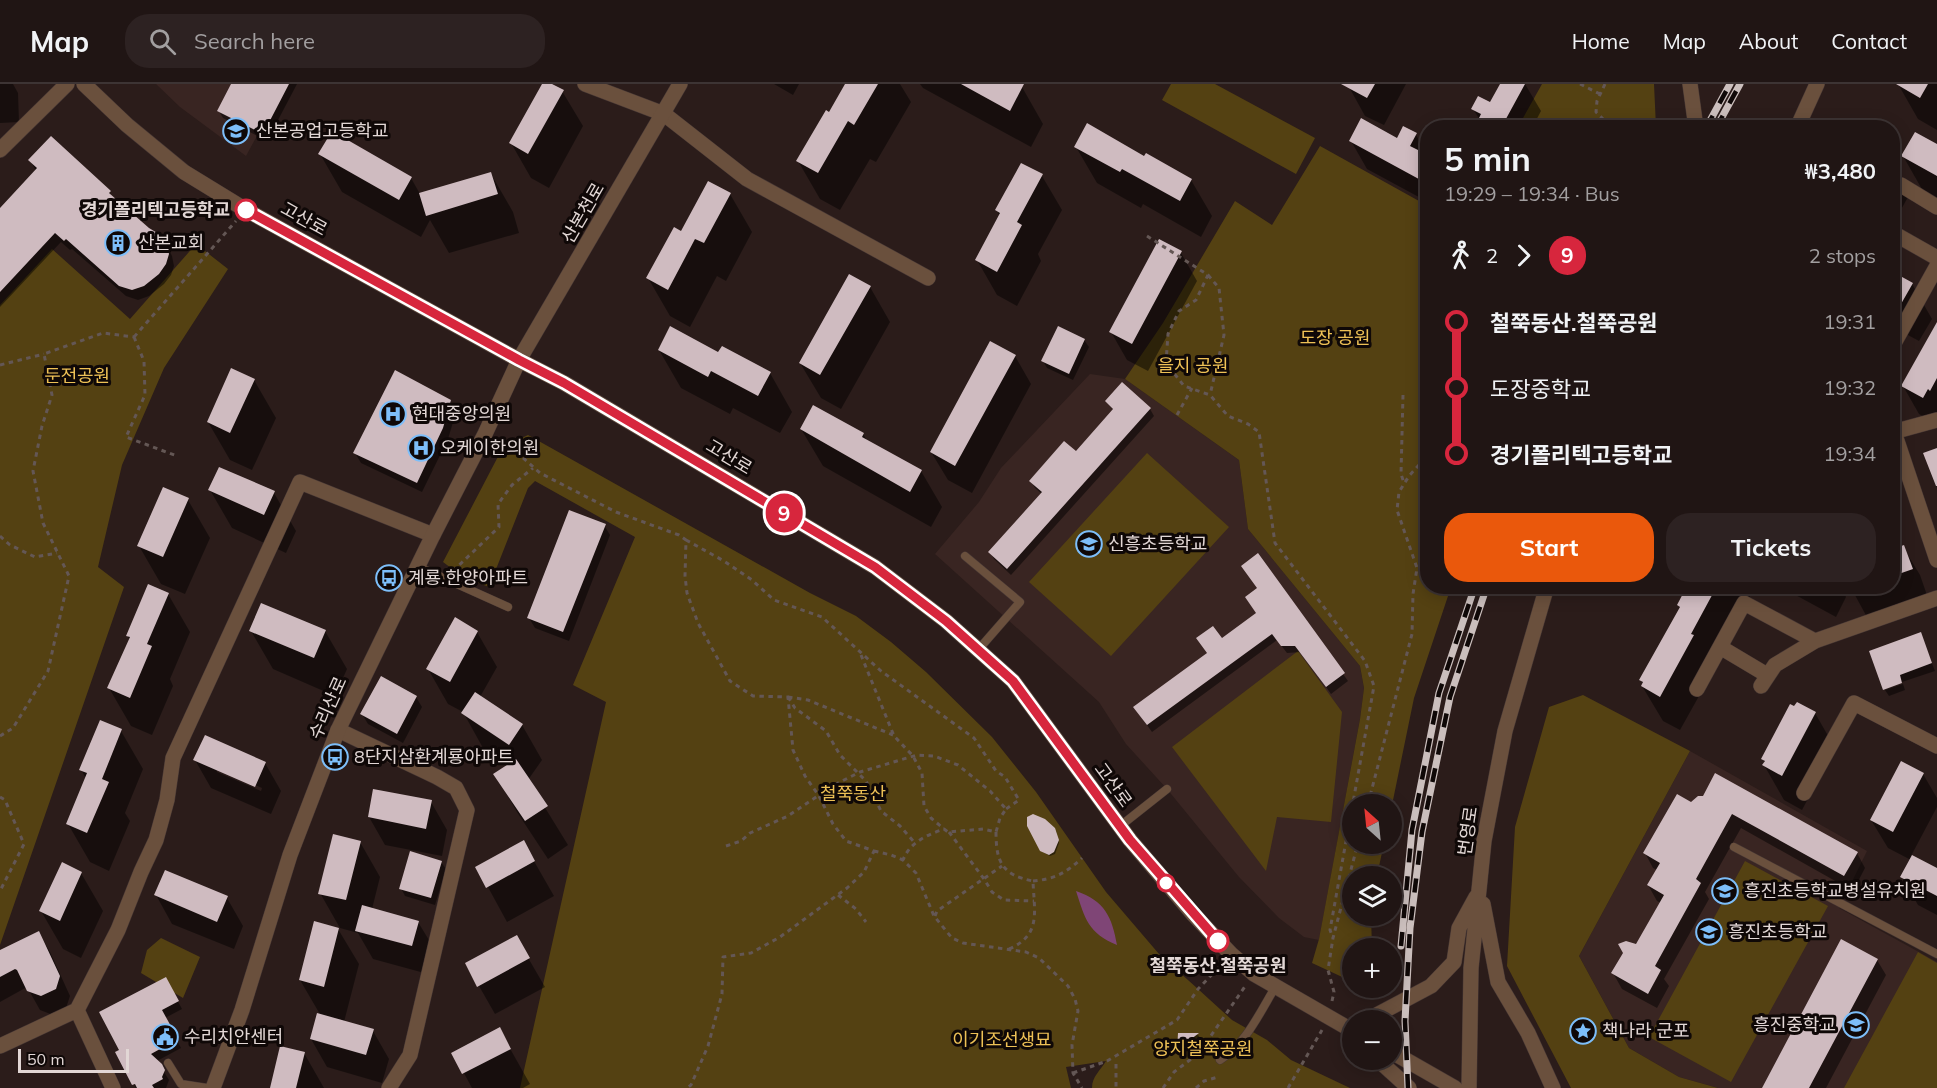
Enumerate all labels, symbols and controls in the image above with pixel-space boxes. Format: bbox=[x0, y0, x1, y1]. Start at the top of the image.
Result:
search box bbox=[125, 14, 545, 68]
text: Map bbox=[30, 24, 89, 59]
icon: search bbox=[146, 25, 179, 58]
text: Search here bbox=[194, 27, 315, 55]
text: Home bbox=[1572, 28, 1630, 54]
text: Map bbox=[1663, 28, 1706, 54]
text: About bbox=[1739, 28, 1798, 54]
text: Contact bbox=[1831, 28, 1907, 54]
school or university icon: 산본공업고등학교 bbox=[221, 116, 251, 146]
place label: 산본공업고등학교 bbox=[256, 119, 388, 142]
text: 5 min bbox=[1444, 138, 1531, 179]
text: ₩3,480 bbox=[1805, 157, 1876, 185]
street label: 산본천로 bbox=[556, 178, 609, 247]
text: 19:29 – 19:34 · Bus bbox=[1444, 181, 1620, 206]
street label: 고산로 bbox=[277, 196, 332, 241]
place label: 경기폴리텍고등학교 bbox=[81, 198, 230, 221]
marker: 경기폴리텍고등학교 bbox=[235, 199, 257, 221]
building icon: 산본교회 bbox=[103, 228, 133, 258]
place label: 산본교회 bbox=[138, 231, 204, 254]
icon: walk bbox=[1444, 239, 1477, 272]
icon: forward bbox=[1507, 239, 1540, 272]
text: 9 bbox=[1561, 242, 1574, 268]
text: 2 bbox=[1486, 243, 1498, 268]
text: 2 stops bbox=[1809, 243, 1876, 268]
text: 철쭉동산.철쭉공원 bbox=[1490, 309, 1657, 337]
text: 19:31 bbox=[1823, 309, 1876, 334]
park label: 도장 공원 bbox=[1300, 326, 1370, 349]
park label: 을지 공원 bbox=[1158, 354, 1228, 377]
park label: 둔전공원 bbox=[44, 364, 110, 387]
text: 도장중학교 bbox=[1490, 375, 1591, 403]
text: 19:32 bbox=[1823, 375, 1876, 400]
hospital icon: 현대중앙의원 bbox=[378, 399, 408, 429]
place label: 현대중앙의원 bbox=[412, 402, 511, 425]
hospital icon: 오케이한의원 bbox=[406, 433, 436, 463]
street label: 고산로 bbox=[702, 434, 756, 479]
place label: 오케이한의원 bbox=[440, 436, 539, 459]
text: 경기폴리텍고등학교 bbox=[1490, 441, 1672, 469]
text: 19:34 bbox=[1823, 441, 1876, 466]
line badge: 9 bbox=[764, 494, 804, 532]
text: 9 bbox=[778, 500, 790, 526]
button: Start bbox=[1444, 513, 1654, 582]
button: Tickets bbox=[1666, 513, 1876, 582]
school or university icon: 신흥초등학교 bbox=[1074, 529, 1104, 559]
place label: 신흥초등학교 bbox=[1108, 532, 1207, 555]
bus stop icon: 계룡.한양아파트 bbox=[374, 563, 404, 593]
place label: 계룡.한양아파트 bbox=[408, 566, 528, 589]
street label: 수리산로 bbox=[304, 673, 352, 743]
bus stop icon: 8단지삼환계룡아파트 bbox=[320, 742, 350, 772]
place label: 8단지삼환계룡아파트 bbox=[354, 745, 514, 768]
street label: 고산로 bbox=[1089, 758, 1137, 812]
park label: 철쭉동산 bbox=[820, 782, 886, 805]
north arrow bbox=[1342, 794, 1402, 854]
map controls bbox=[1342, 794, 1402, 1070]
street label: 번영로 bbox=[1453, 805, 1482, 857]
button: layers bbox=[1342, 866, 1402, 926]
unlabelled marker bbox=[1157, 874, 1175, 892]
school or university icon: 흥진초등학교병설유치원 bbox=[1710, 876, 1740, 906]
place label: 흥진초등학교병설유치원 bbox=[1744, 879, 1926, 902]
school or university icon: 흥진초등학교 bbox=[1694, 917, 1724, 947]
place label: 흥진초등학교 bbox=[1728, 920, 1827, 943]
marker: 철쭉동산.철쭉공원 bbox=[1207, 930, 1229, 952]
button: + bbox=[1342, 938, 1402, 998]
place label: 철쭉동산.철쭉공원 bbox=[1150, 954, 1286, 977]
button: − bbox=[1342, 1010, 1402, 1070]
school or university icon: 흥진중학교 bbox=[1841, 1010, 1871, 1040]
place label: 흥진중학교 bbox=[1753, 1013, 1836, 1036]
place icon: 책나라 군포 bbox=[1568, 1016, 1598, 1046]
place label: 책나라 군포 bbox=[1602, 1019, 1690, 1042]
public building icon: 수리치안센터 bbox=[150, 1022, 180, 1052]
place label: 수리치안센터 bbox=[184, 1025, 283, 1048]
park label: 이기조선생묘 bbox=[952, 1028, 1052, 1051]
park label: 양지철쭉공원 bbox=[1153, 1037, 1253, 1060]
scale bar bbox=[18, 1046, 129, 1074]
text: 50 m bbox=[27, 1049, 64, 1069]

